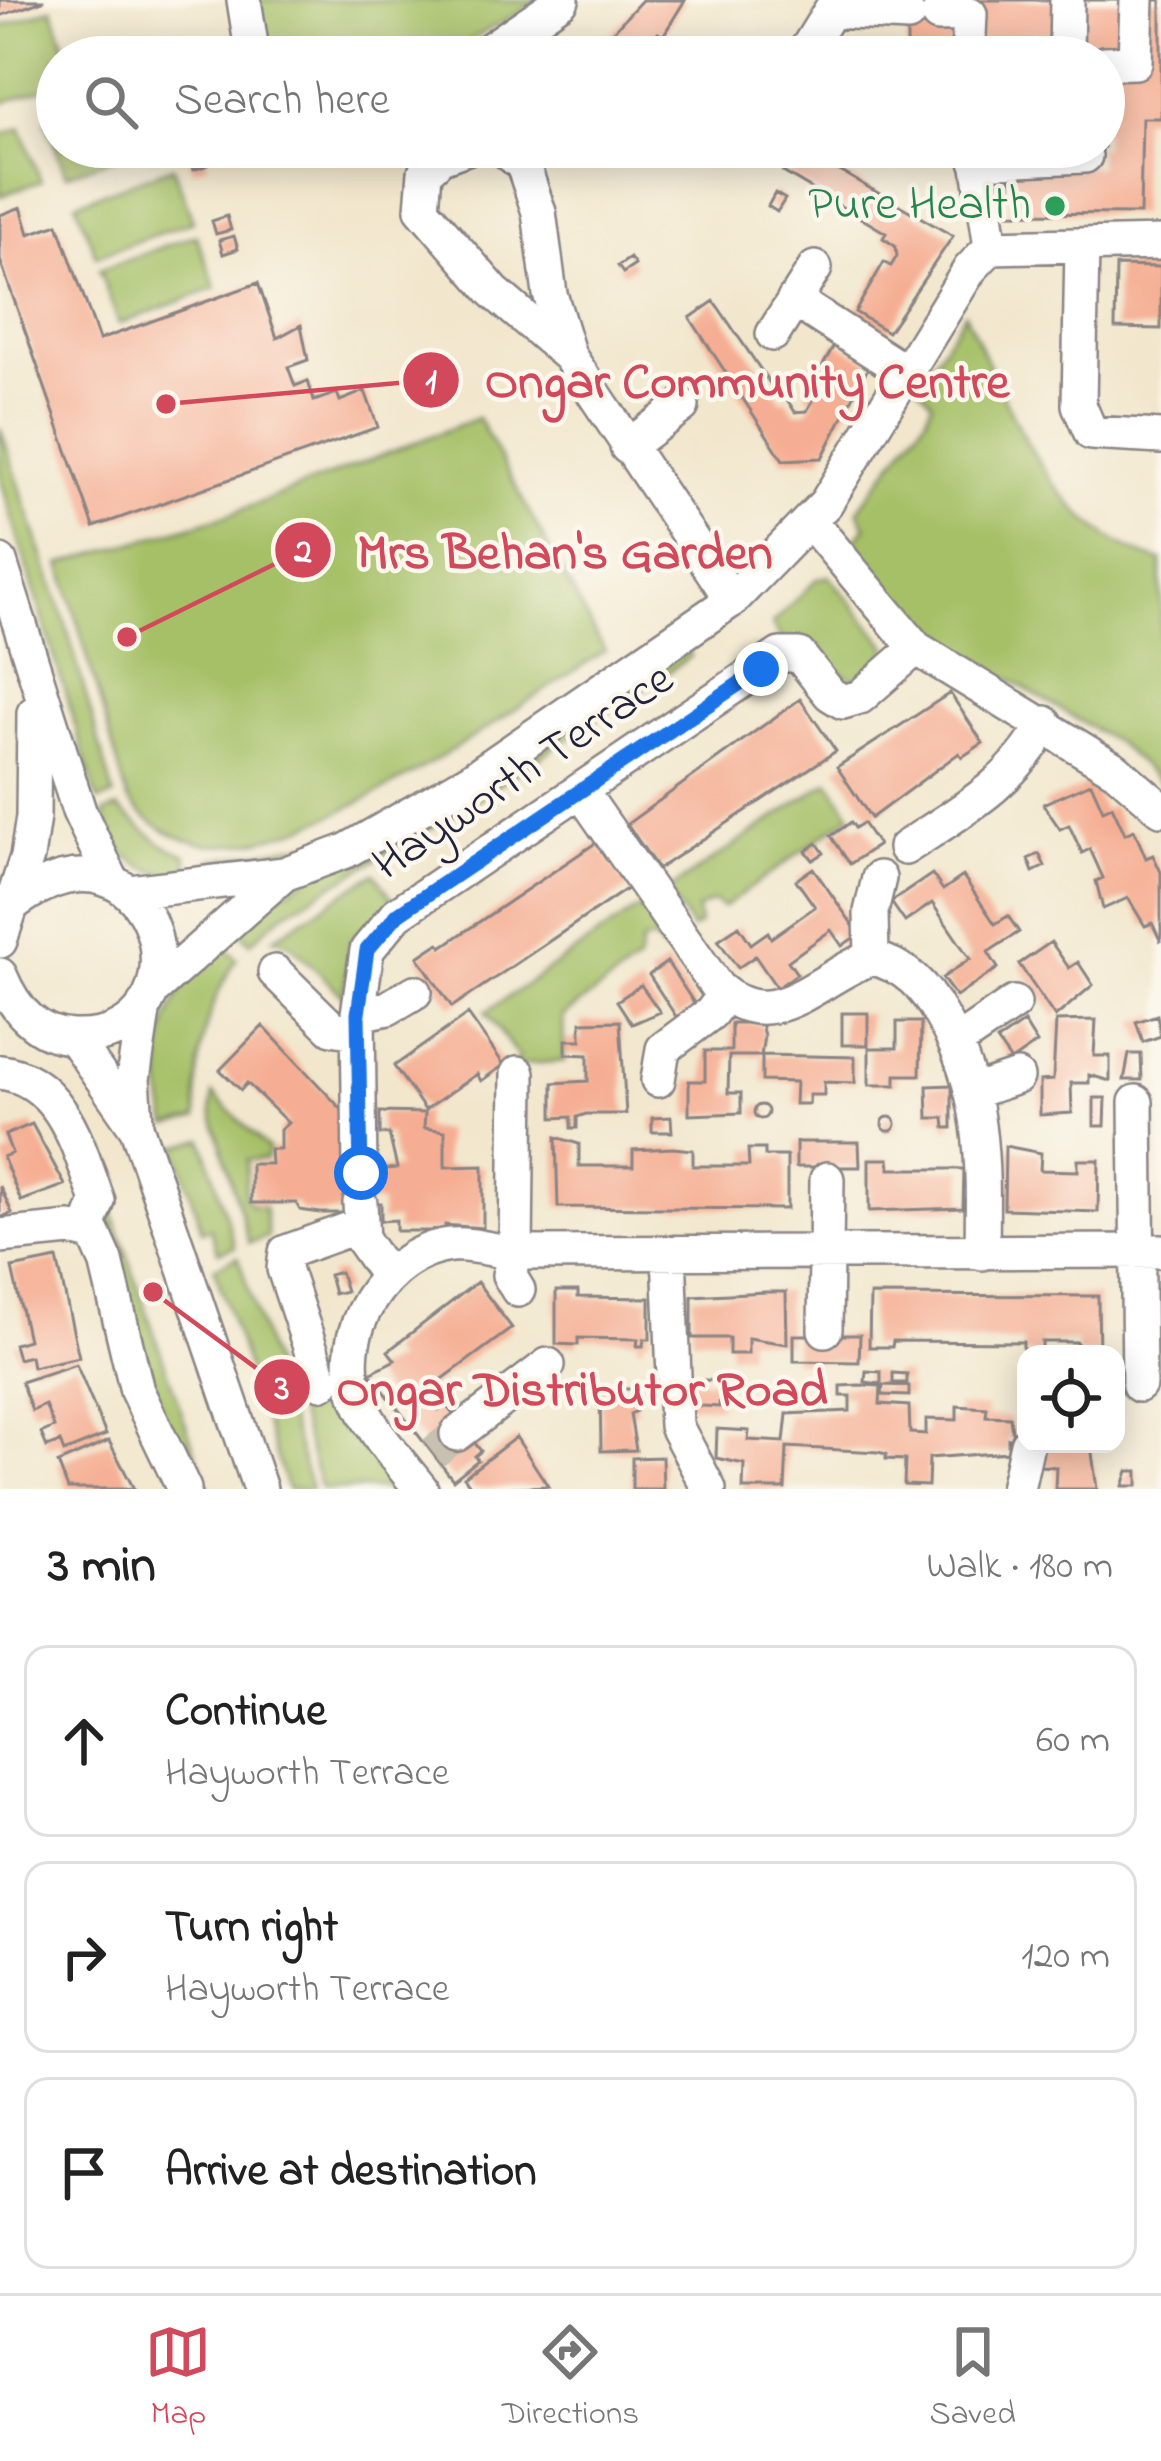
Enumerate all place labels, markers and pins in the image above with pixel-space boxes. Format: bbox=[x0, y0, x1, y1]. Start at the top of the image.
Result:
place label: Pure Health bbox=[808, 171, 1031, 241]
marker: Pure Health bbox=[1042, 193, 1068, 219]
callout: Ongar Community Centre bbox=[401, 336, 1033, 423]
callout: Mrs Behan's Garden bbox=[273, 506, 797, 593]
callout: Ongar Distributor Road bbox=[252, 1343, 852, 1430]

